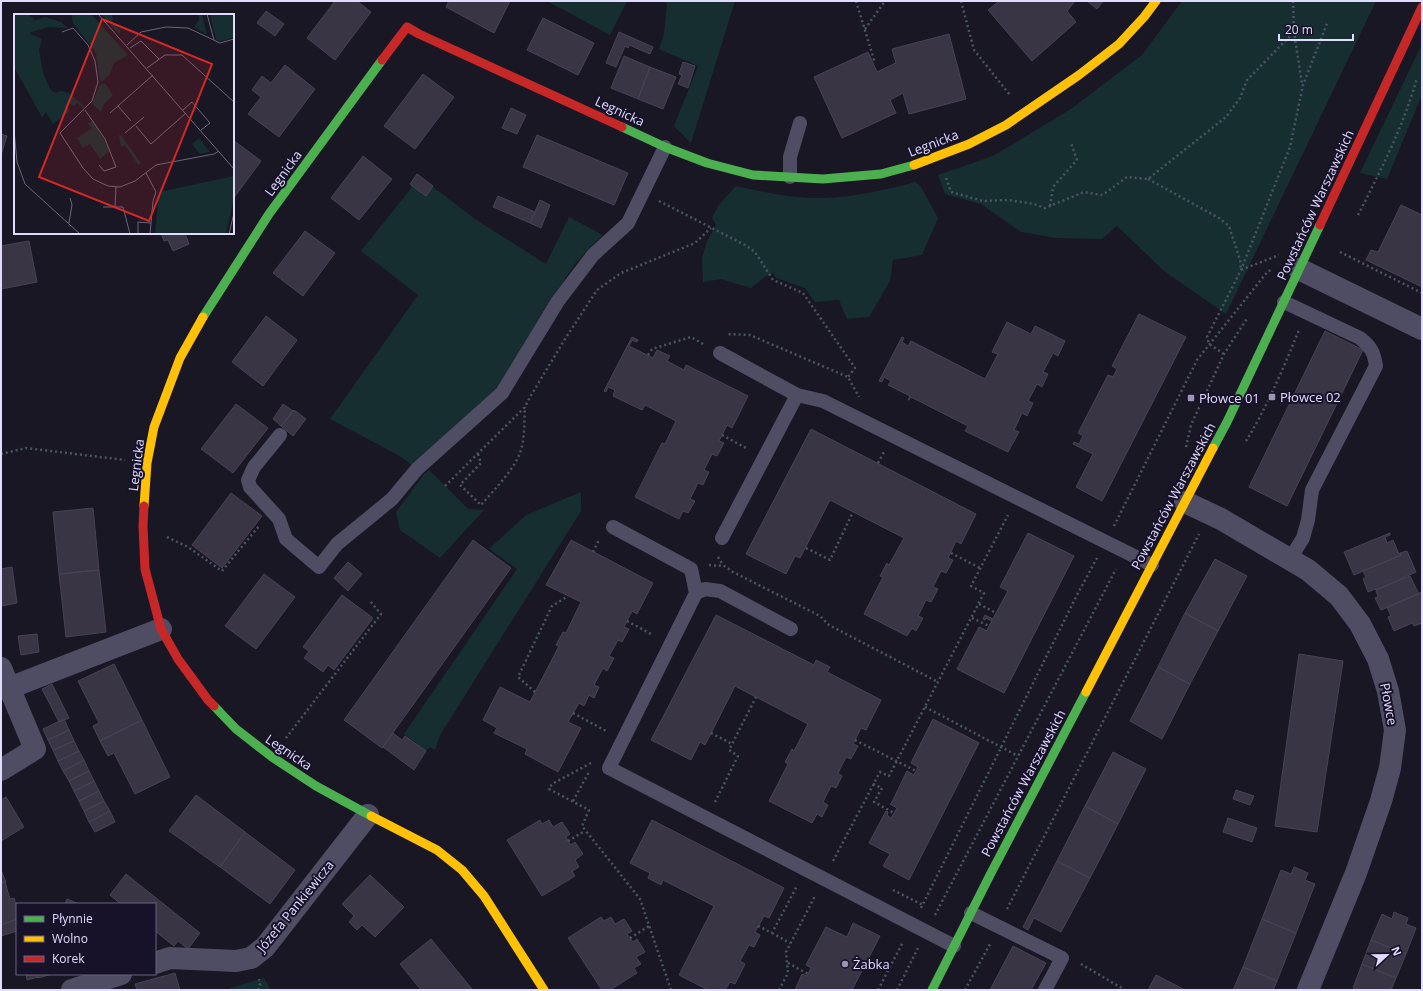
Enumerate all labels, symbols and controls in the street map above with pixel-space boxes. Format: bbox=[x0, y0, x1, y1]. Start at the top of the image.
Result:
inset map bbox=[14, 14, 234, 234]
scale bar bbox=[1279, 16, 1353, 42]
text: 20 m bbox=[1285, 21, 1313, 38]
street label: Legnicka bbox=[592, 92, 648, 130]
street label: Legnicka bbox=[905, 125, 961, 161]
street label: Powstańców Warszawskich bbox=[1272, 127, 1358, 283]
street label: Legnicka bbox=[260, 146, 306, 200]
place label: Płowce 02 bbox=[1280, 388, 1341, 406]
place label: Płowce 01 bbox=[1199, 389, 1260, 407]
marker: Płowce 02 bbox=[1267, 392, 1277, 402]
marker: Płowce 01 bbox=[1186, 393, 1196, 403]
street label: Powstańców Warszawskich bbox=[1127, 419, 1219, 573]
street label: Legnicka bbox=[124, 438, 148, 492]
street label: Płowce bbox=[1376, 681, 1402, 727]
street label: Powstańców Warszawskich bbox=[977, 706, 1069, 860]
street label: Legnicka bbox=[262, 730, 316, 774]
street label: Józefa Pankiewicza bbox=[251, 856, 338, 957]
legend bbox=[16, 903, 156, 975]
text: Płynnie bbox=[52, 910, 93, 927]
text: Wolno bbox=[52, 930, 88, 947]
north arrow bbox=[1367, 935, 1407, 975]
text: N bbox=[1388, 944, 1405, 958]
text: Korek bbox=[52, 950, 85, 967]
place label: Żabka bbox=[853, 955, 890, 973]
marker: Żabka bbox=[840, 959, 850, 969]

